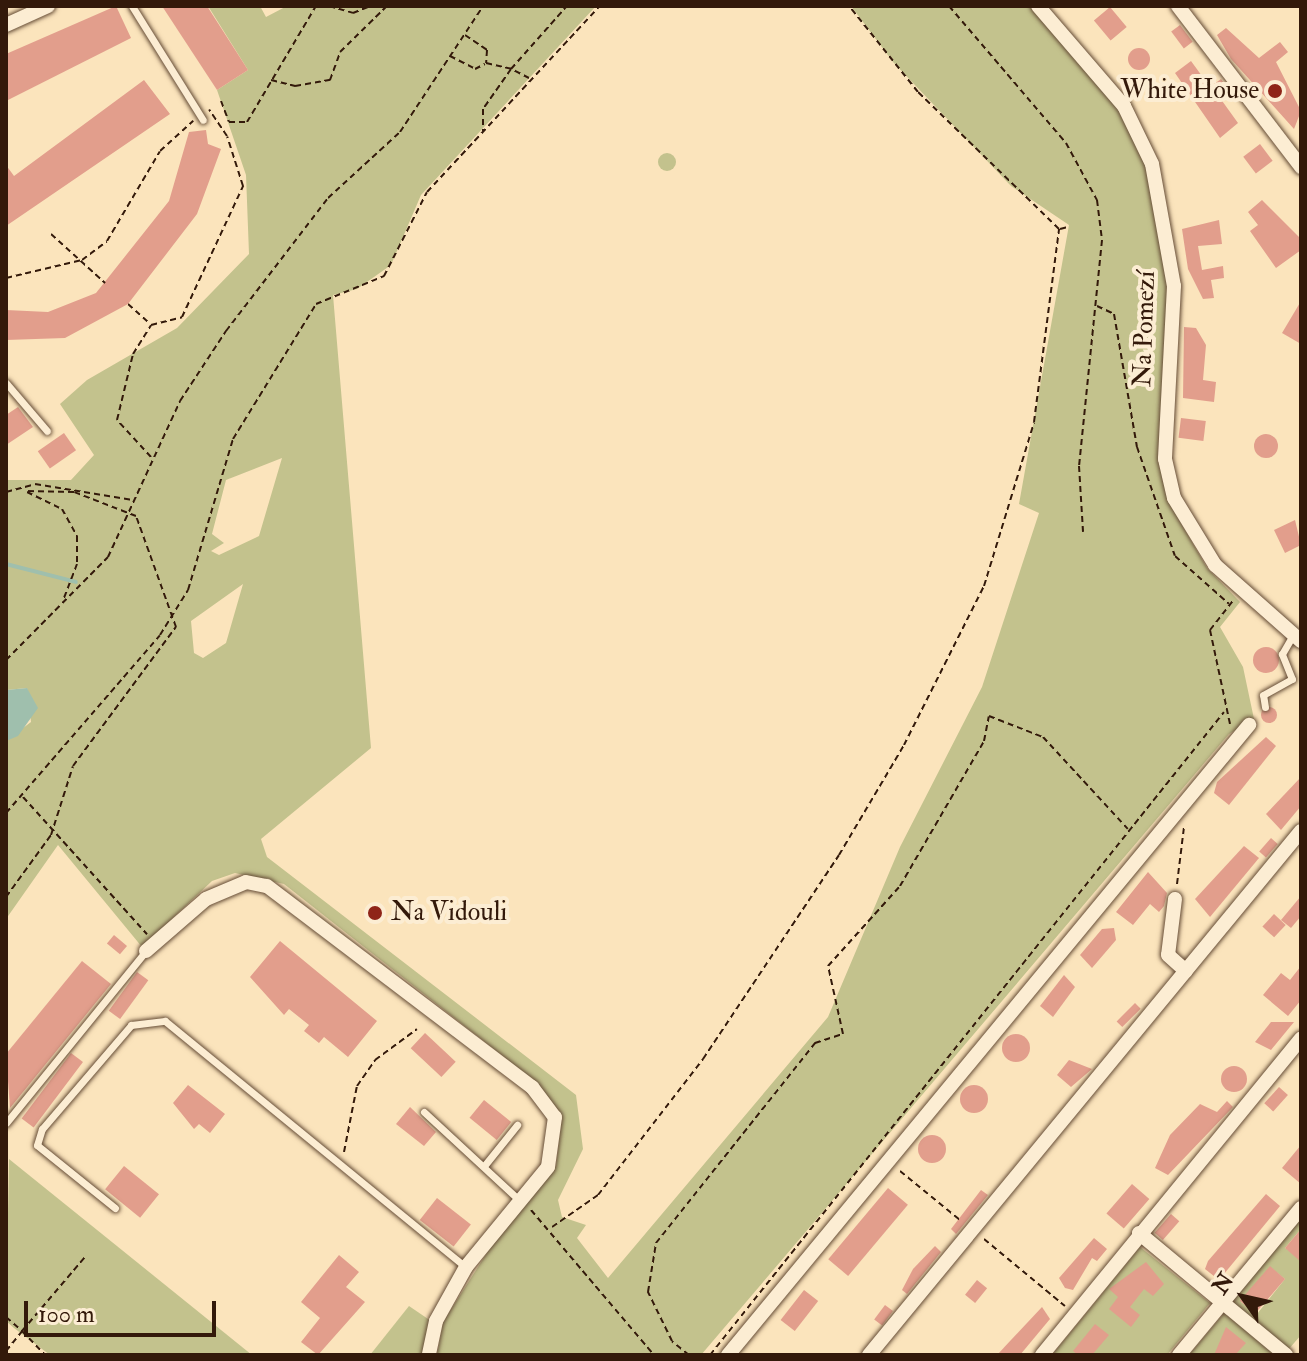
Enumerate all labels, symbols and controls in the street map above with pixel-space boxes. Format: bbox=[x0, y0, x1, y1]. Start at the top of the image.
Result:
place label: White House bbox=[1120, 75, 1259, 107]
marker: White House bbox=[1266, 82, 1284, 100]
street label: Na Pomezí bbox=[1127, 270, 1163, 388]
place label: Na Vidouli bbox=[391, 897, 507, 929]
marker: Na Vidouli bbox=[366, 904, 384, 922]
north arrow bbox=[1203, 1257, 1283, 1337]
text: N bbox=[1206, 1268, 1240, 1300]
scale bar bbox=[28, 1285, 220, 1335]
text: 100 m bbox=[38, 1299, 95, 1330]

